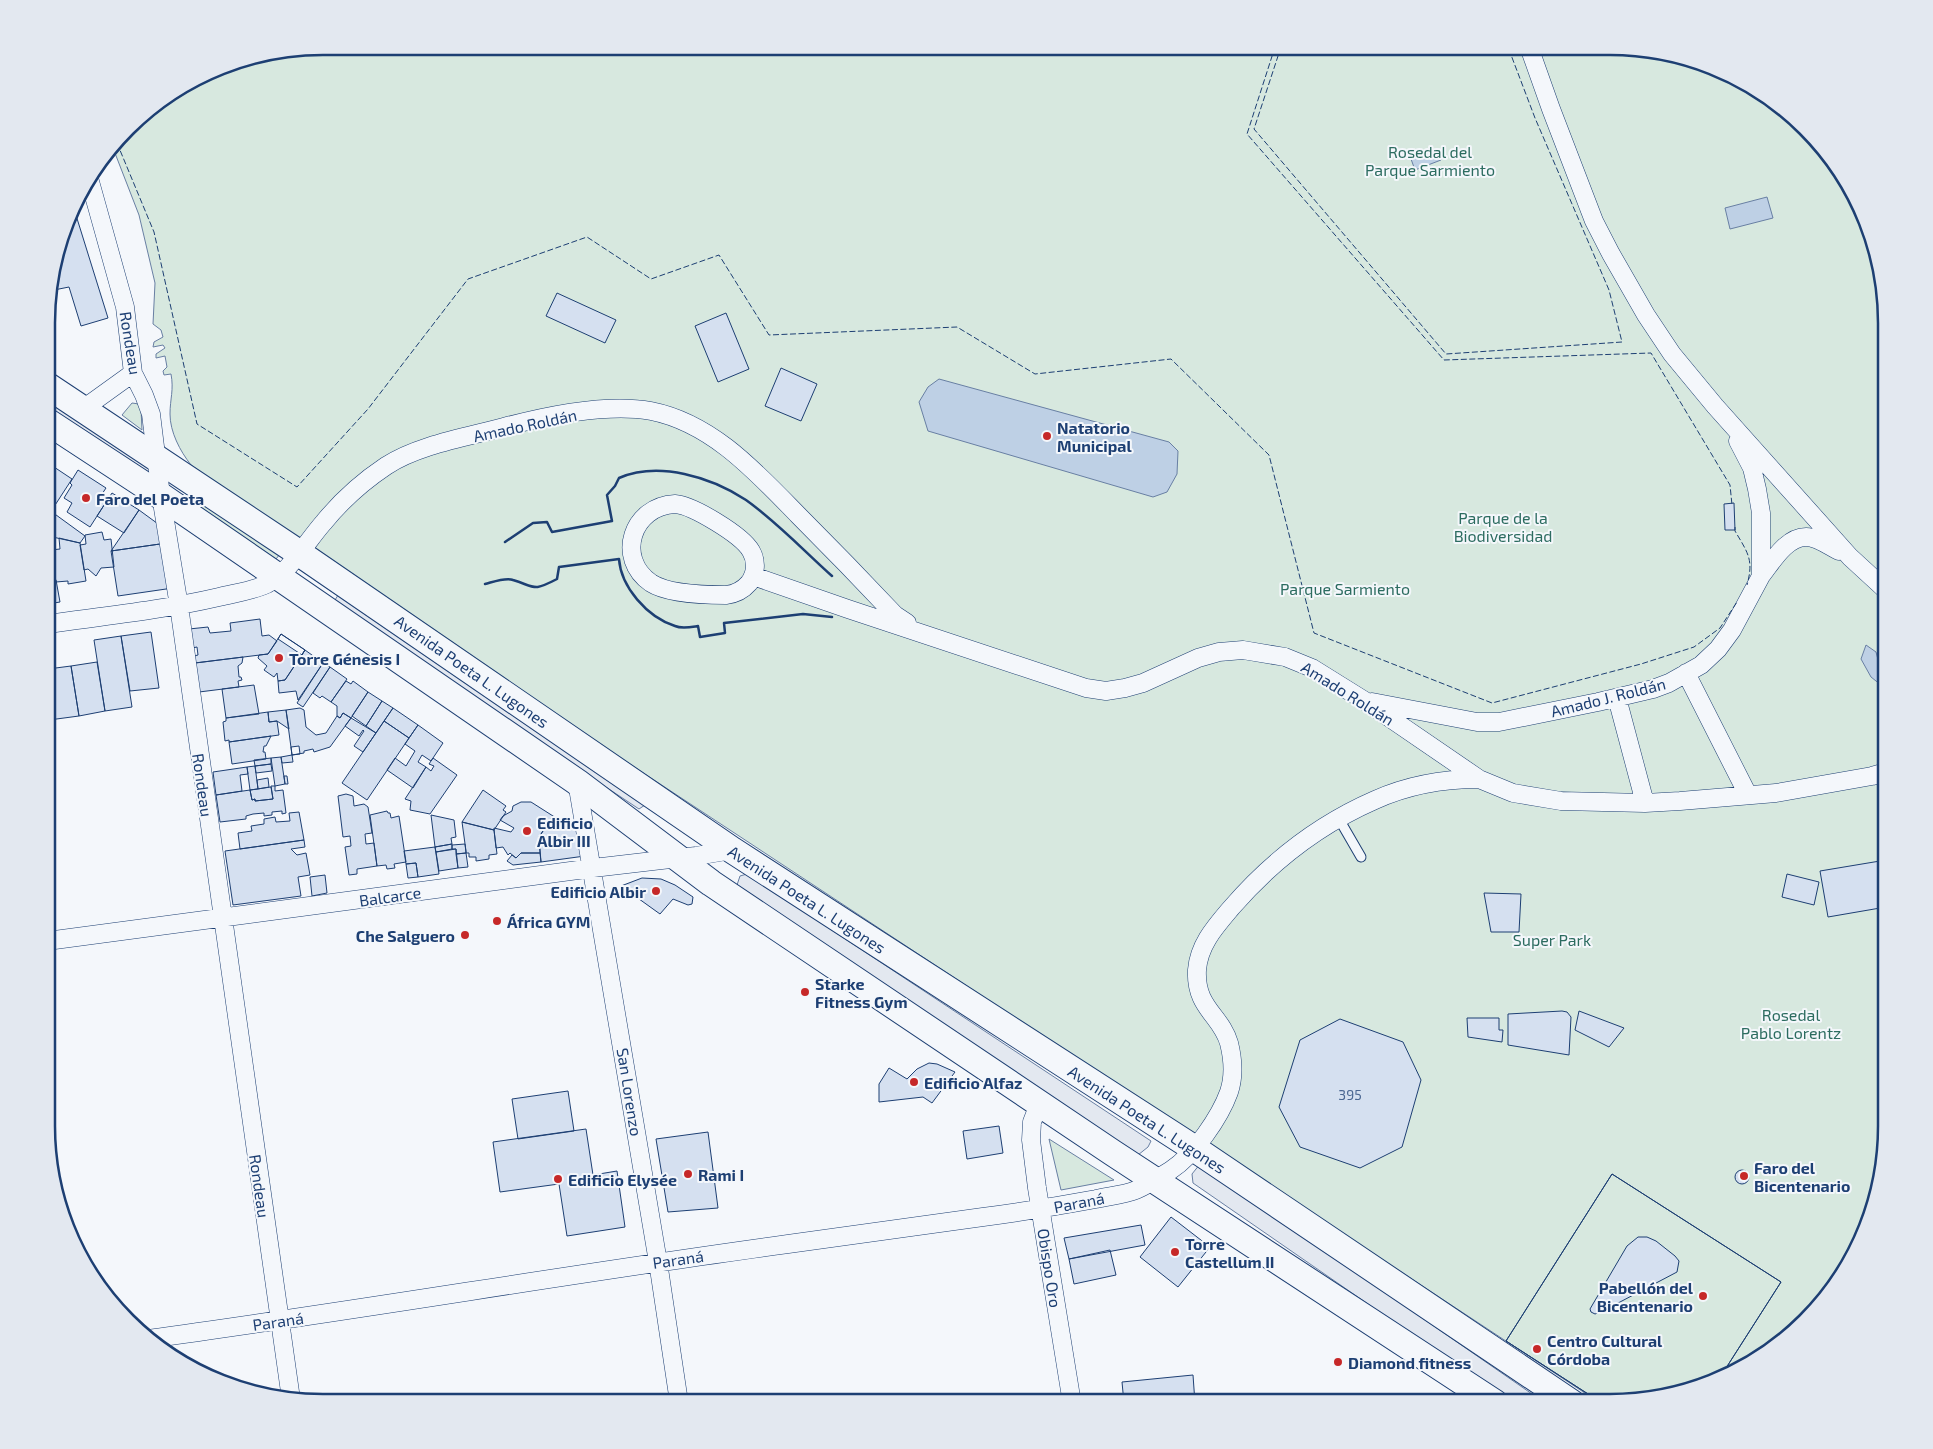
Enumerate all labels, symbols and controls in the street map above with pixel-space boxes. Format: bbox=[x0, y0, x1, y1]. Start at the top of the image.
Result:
park label: Rosedal del Parque Sarmiento bbox=[1365, 142, 1495, 179]
street label: Rondeau bbox=[117, 310, 145, 376]
street label: Amado Roldán bbox=[471, 405, 579, 445]
place label: Natatorio Municipal bbox=[1057, 418, 1132, 455]
marker: Natatorio Municipal bbox=[1041, 430, 1053, 442]
place label: Faro del Poeta bbox=[96, 489, 204, 508]
marker: Faro del Poeta bbox=[80, 492, 92, 504]
park label: Parque de la Biodiversidad bbox=[1454, 508, 1552, 545]
park label: Parque Sarmiento bbox=[1280, 579, 1410, 598]
street label: Avenida Poeta L. Lugones bbox=[391, 611, 553, 731]
place label: Torre Génesis I bbox=[289, 649, 400, 668]
marker: Torre Génesis I bbox=[273, 652, 285, 664]
street label: Amado Roldán bbox=[1298, 657, 1398, 729]
street label: Amado J. Roldán bbox=[1549, 674, 1667, 720]
street label: Rondeau bbox=[189, 752, 217, 818]
place label: Edificio Albir III bbox=[537, 813, 593, 850]
marker: Edificio Albir III bbox=[521, 825, 533, 837]
street label: Avenida Poeta L. Lugones bbox=[725, 841, 889, 957]
street label: Balcarce bbox=[358, 882, 422, 910]
place label: Edificio Albir bbox=[551, 882, 646, 901]
marker: Edificio Albir bbox=[650, 885, 662, 897]
place label: África GYM bbox=[507, 912, 590, 931]
marker: África GYM bbox=[491, 915, 503, 927]
place label: Che Salguero bbox=[356, 926, 455, 945]
marker: Che Salguero bbox=[459, 929, 471, 941]
park label: Super Park bbox=[1513, 930, 1591, 949]
place label: Starke Fitness Gym bbox=[815, 974, 908, 1012]
marker: Starke Fitness Gym bbox=[799, 986, 811, 998]
park label: Rosedal Pablo Lorentz bbox=[1741, 1005, 1841, 1042]
street label: San Lorenzo bbox=[614, 1046, 646, 1138]
street label: Avenida Poeta L. Lugones bbox=[1065, 1061, 1229, 1177]
place label: Edificio Alfaz bbox=[924, 1073, 1023, 1092]
marker: Edificio Alfaz bbox=[908, 1076, 920, 1088]
house number: 395 bbox=[1338, 1086, 1362, 1103]
street label: Rondeau bbox=[246, 1153, 274, 1219]
place label: Faro del Bicentenario bbox=[1754, 1158, 1850, 1195]
place label: Rami I bbox=[698, 1165, 744, 1184]
marker: Rami I bbox=[682, 1168, 694, 1180]
place label: Edificio Elysée bbox=[568, 1170, 677, 1190]
marker: Faro del Bicentenario bbox=[1738, 1170, 1750, 1182]
marker: Edificio Elysée bbox=[552, 1173, 564, 1185]
street label: Paraná bbox=[1052, 1188, 1106, 1216]
street label: Obispo Oro bbox=[1034, 1227, 1066, 1309]
place label: Torre Castellum II bbox=[1185, 1234, 1275, 1271]
street label: Paraná bbox=[651, 1246, 705, 1272]
marker: Torre Castellum II bbox=[1169, 1246, 1181, 1258]
place label: Pabellón del Bicentenario bbox=[1597, 1278, 1694, 1315]
marker: Pabellón del Bicentenario bbox=[1697, 1290, 1709, 1302]
street label: Paraná bbox=[251, 1308, 305, 1334]
place label: Centro Cultural Córdoba bbox=[1547, 1331, 1663, 1368]
marker: Centro Cultural Córdoba bbox=[1531, 1343, 1543, 1355]
place label: Diamond fitness bbox=[1348, 1353, 1471, 1372]
marker: Diamond fitness bbox=[1332, 1356, 1344, 1368]

